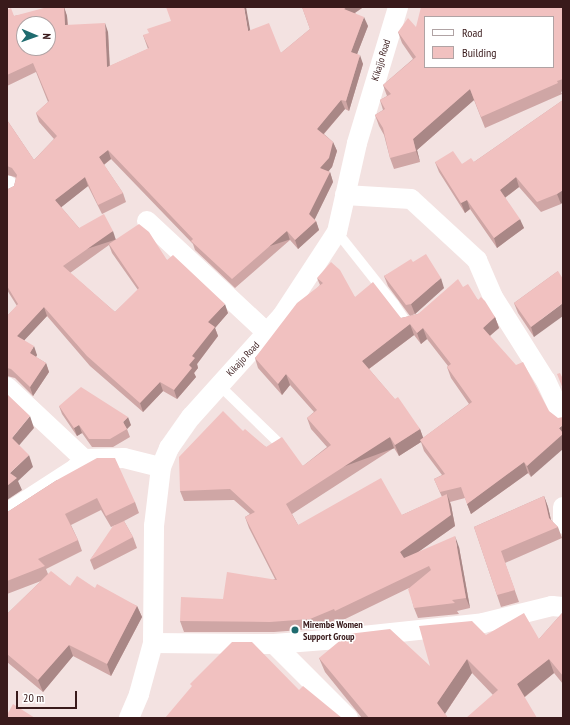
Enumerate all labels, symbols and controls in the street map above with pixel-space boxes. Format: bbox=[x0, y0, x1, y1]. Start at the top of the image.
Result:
north arrow bbox=[16, 16, 56, 56]
legend bbox=[424, 16, 554, 68]
text: Road bbox=[462, 25, 482, 40]
text: N bbox=[40, 33, 54, 40]
street label: Kikajjo Road bbox=[369, 38, 393, 82]
text: Building bbox=[462, 45, 497, 60]
street label: Kikajjo Road bbox=[224, 339, 262, 379]
place label: Mirembe Women Support Group bbox=[303, 618, 363, 642]
marker: Mirembe Women Support Group bbox=[290, 625, 300, 635]
scale bar bbox=[18, 683, 79, 709]
text: 20 m bbox=[23, 690, 44, 705]

